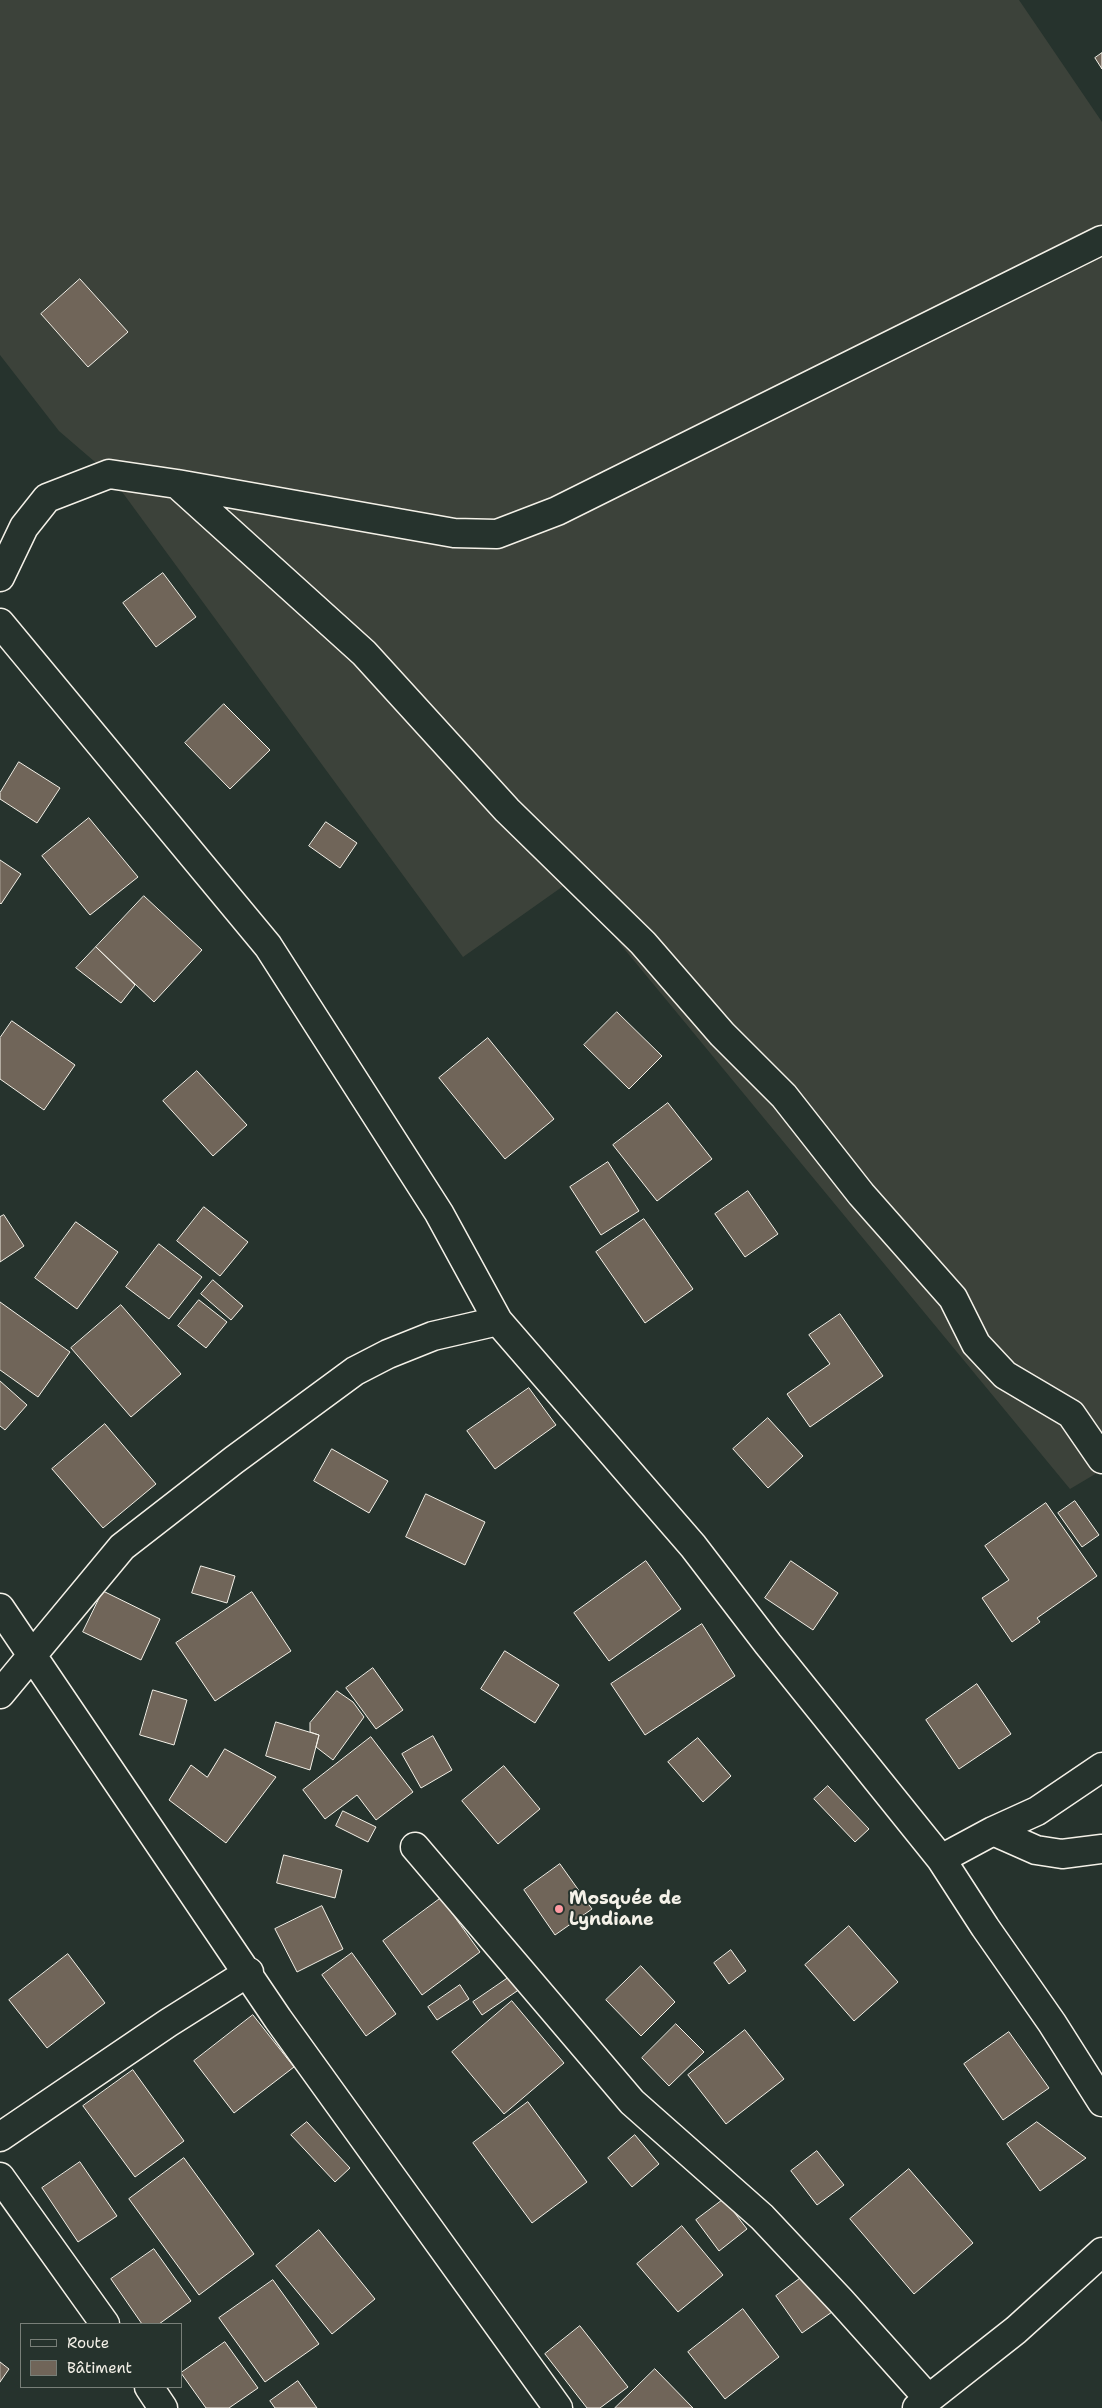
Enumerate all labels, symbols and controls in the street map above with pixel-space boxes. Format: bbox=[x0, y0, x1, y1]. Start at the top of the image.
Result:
place label: Mosquée de Lyndiane bbox=[569, 1888, 682, 1930]
marker: Mosquée de Lyndiane bbox=[553, 1903, 565, 1915]
legend bbox=[20, 2323, 182, 2388]
text: Route bbox=[67, 2333, 109, 2353]
text: Bâtiment bbox=[67, 2358, 132, 2378]

